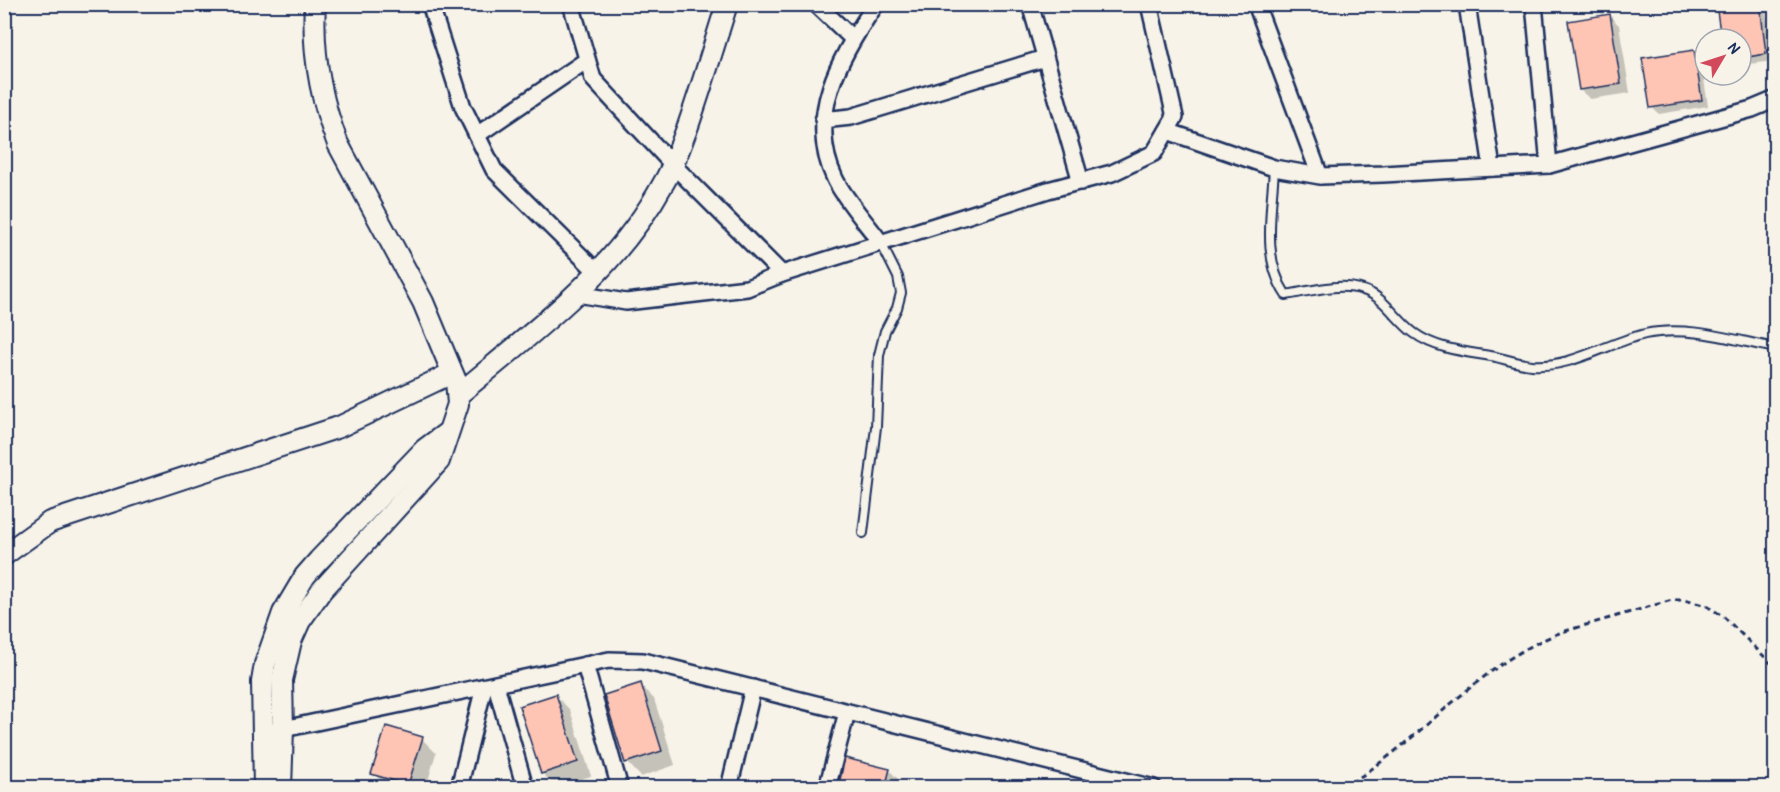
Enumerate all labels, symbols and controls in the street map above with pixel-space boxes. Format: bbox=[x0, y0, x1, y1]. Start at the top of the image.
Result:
north arrow bbox=[1693, 27, 1753, 87]
text: N bbox=[1723, 37, 1746, 58]

